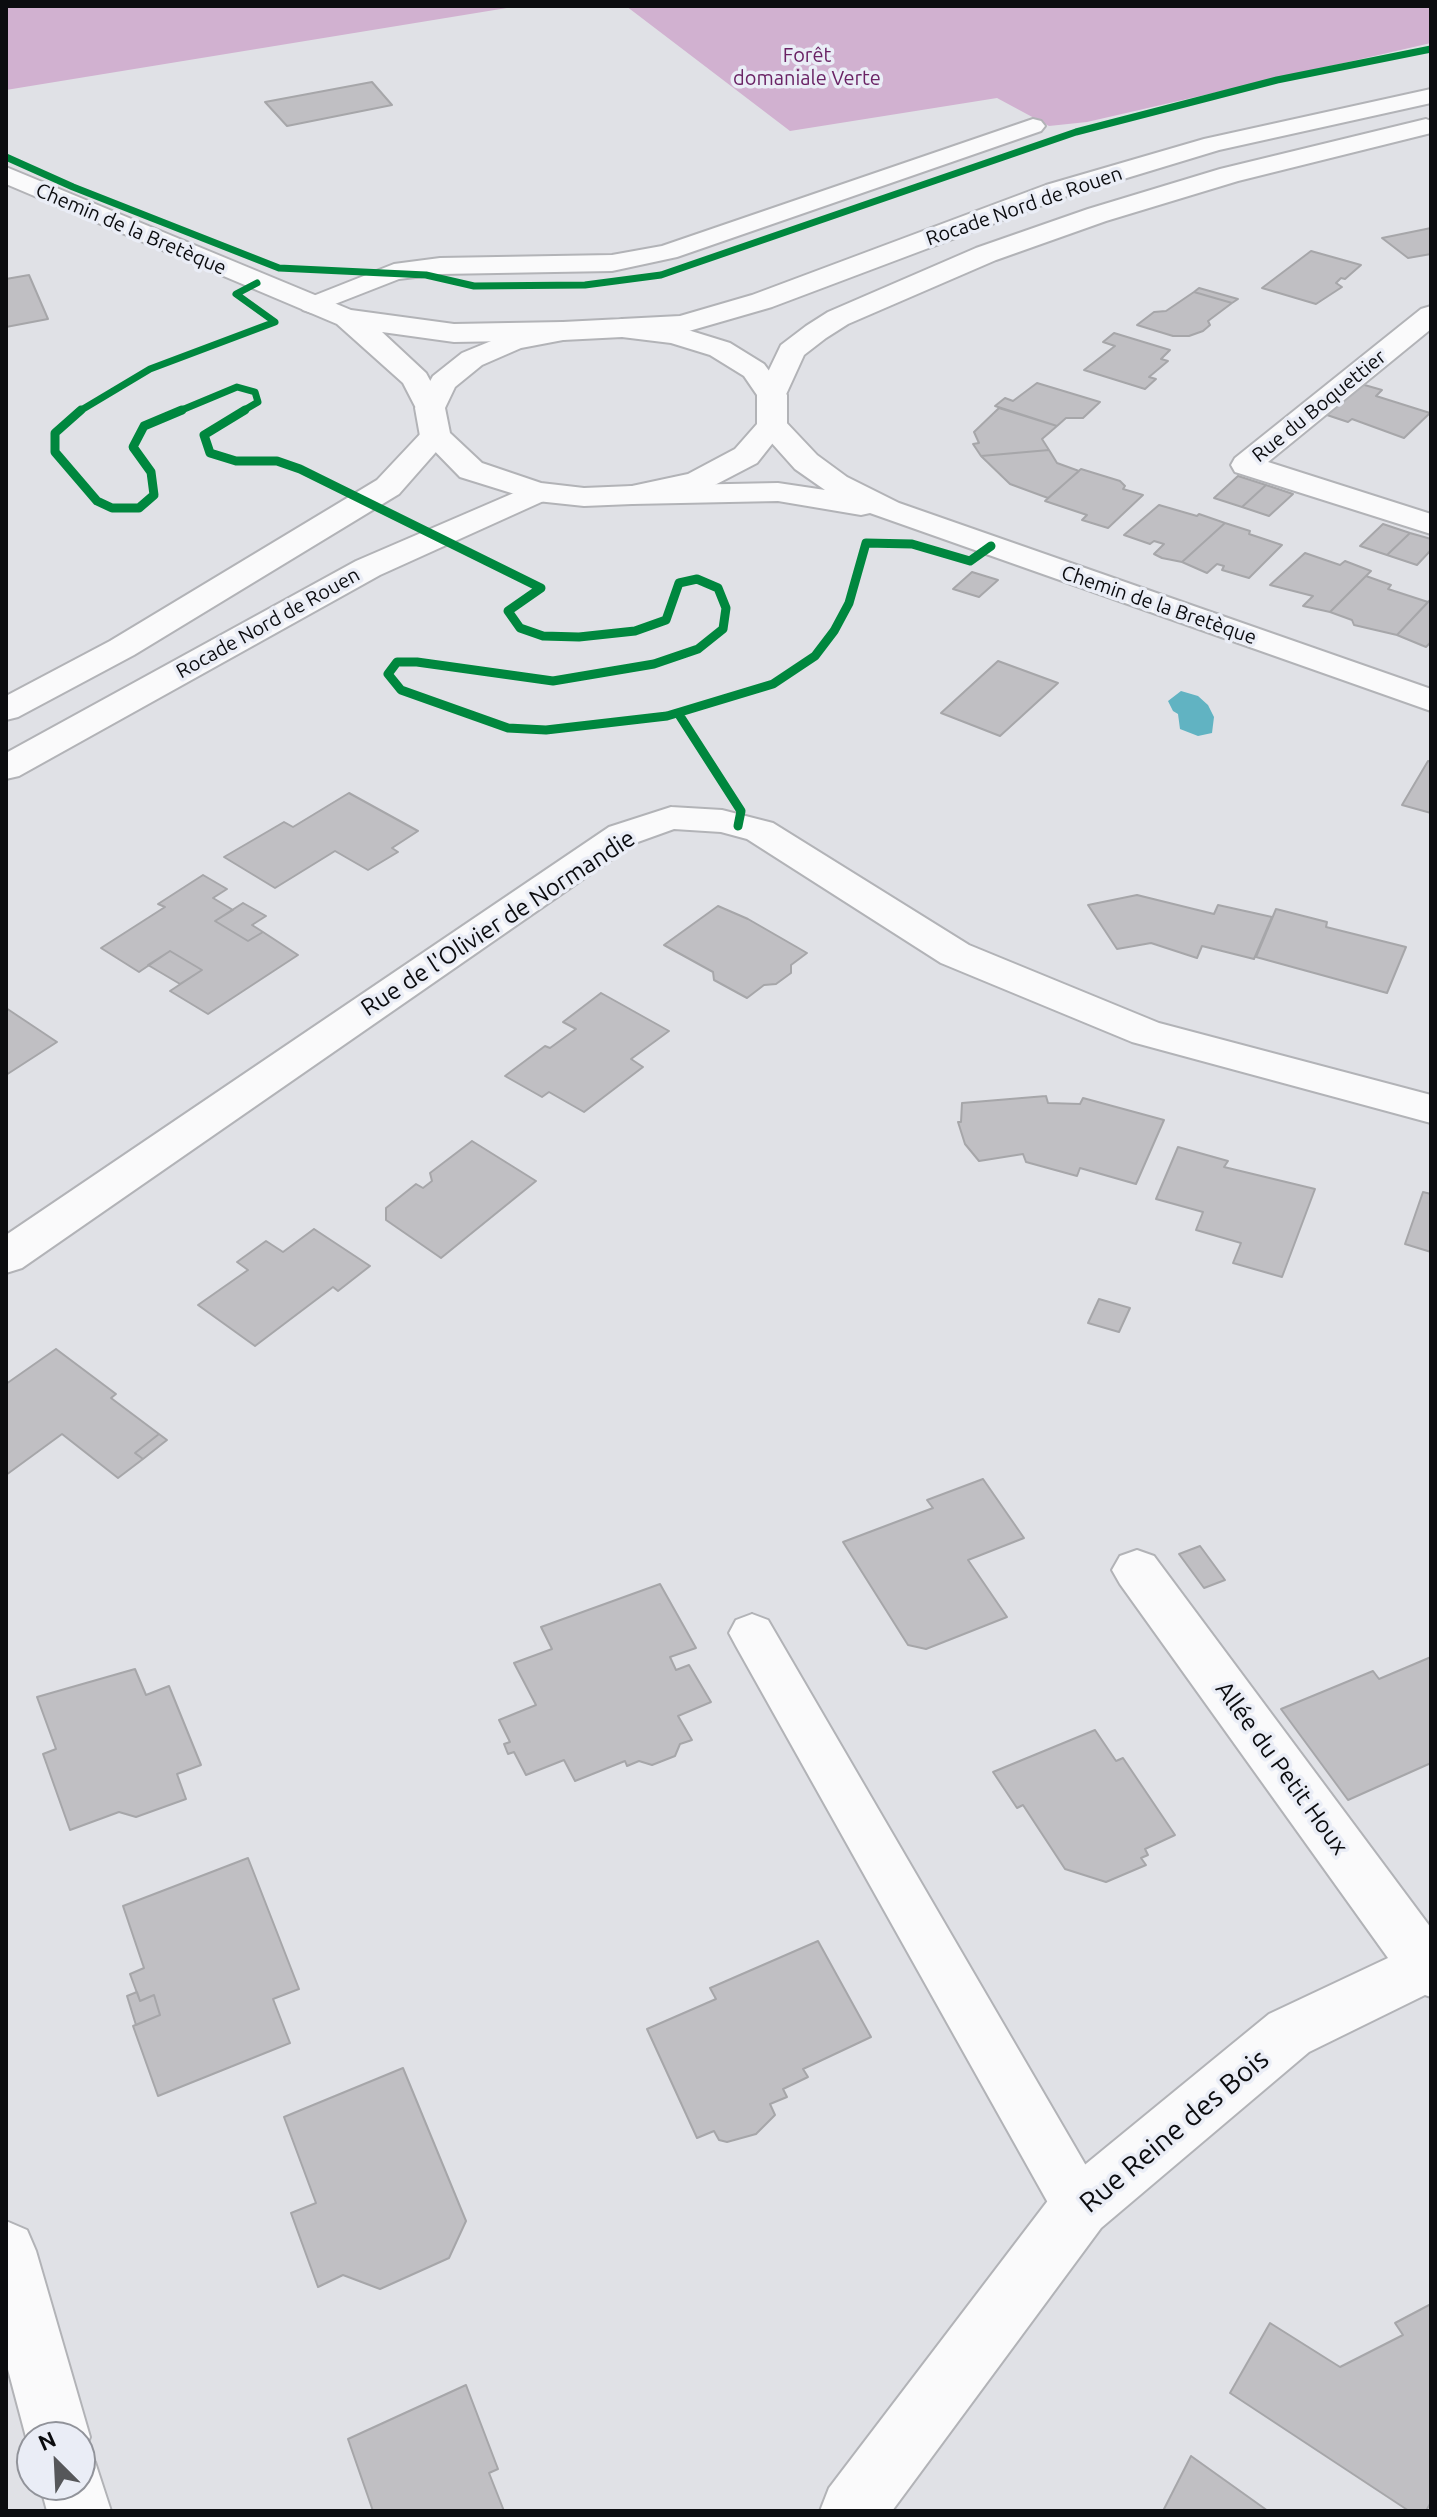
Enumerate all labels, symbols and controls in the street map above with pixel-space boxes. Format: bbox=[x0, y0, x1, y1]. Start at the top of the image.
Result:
park label: Forêt domaniale Verte bbox=[733, 43, 881, 90]
street label: Rocade Nord de Rouen bbox=[923, 161, 1125, 251]
street label: Chemin de la Bretèque bbox=[32, 178, 230, 280]
street label: Rue du Boquettier bbox=[1247, 345, 1391, 467]
street label: Chemin de la Bretèque bbox=[1058, 560, 1260, 650]
street label: Rocade Nord de Rouen bbox=[172, 563, 364, 683]
street label: Rue de l'Olivier de Normandie bbox=[356, 824, 640, 1022]
street label: Allée du Petit Houx bbox=[1209, 1676, 1355, 1860]
street label: Rue Reine des Bois bbox=[1073, 2042, 1275, 2220]
north arrow bbox=[16, 2421, 96, 2501]
text: N bbox=[34, 2426, 59, 2455]

